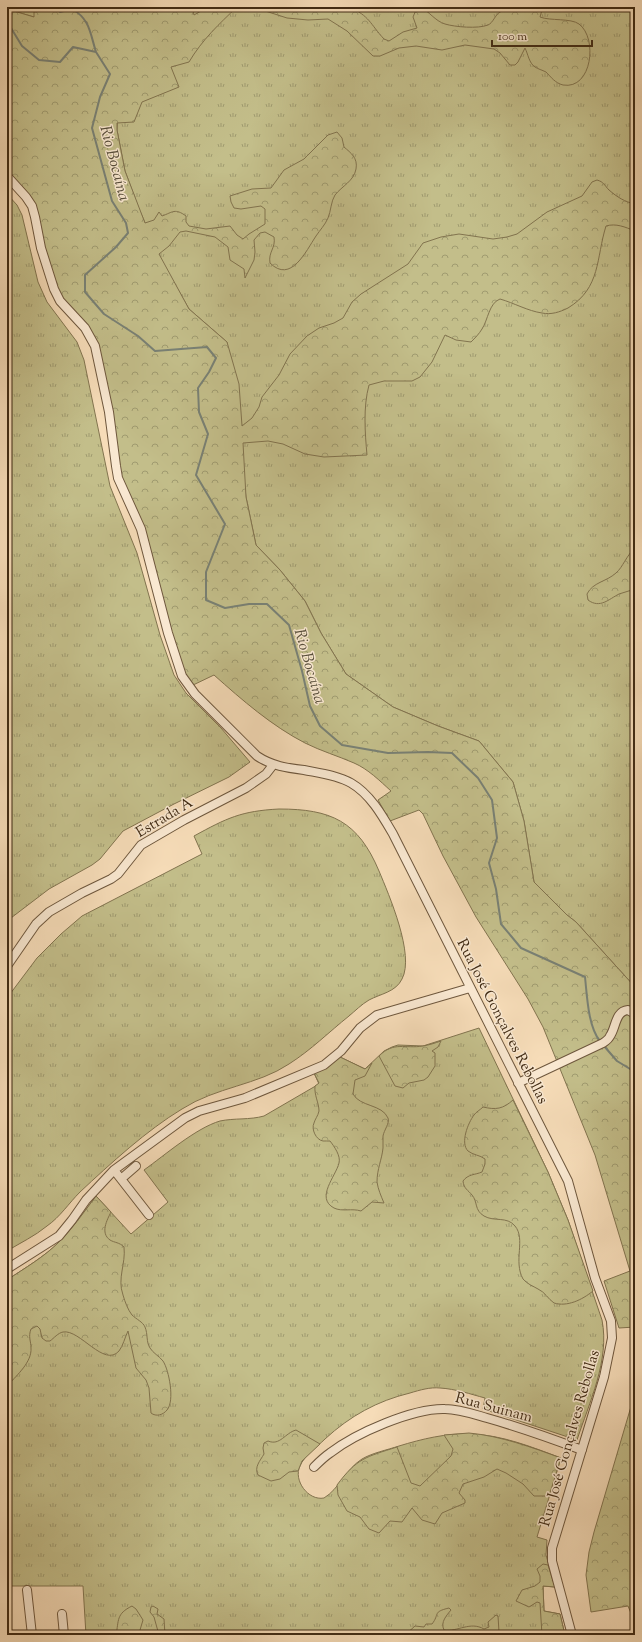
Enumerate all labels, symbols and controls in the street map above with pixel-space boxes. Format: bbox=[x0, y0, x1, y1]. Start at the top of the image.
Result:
scale bar bbox=[492, 22, 592, 48]
text: 100 m bbox=[498, 28, 527, 46]
water label: Rio Bocaína bbox=[92, 123, 135, 204]
water label: Rio Bocaína bbox=[287, 626, 330, 707]
street label: Estrada A bbox=[132, 793, 197, 844]
street label: Rua José Gonçalves Rebollas bbox=[451, 935, 553, 1108]
street label: Rua José Gonçalves Rebollas bbox=[535, 1348, 606, 1529]
street label: Rua Suinam bbox=[453, 1388, 535, 1429]

